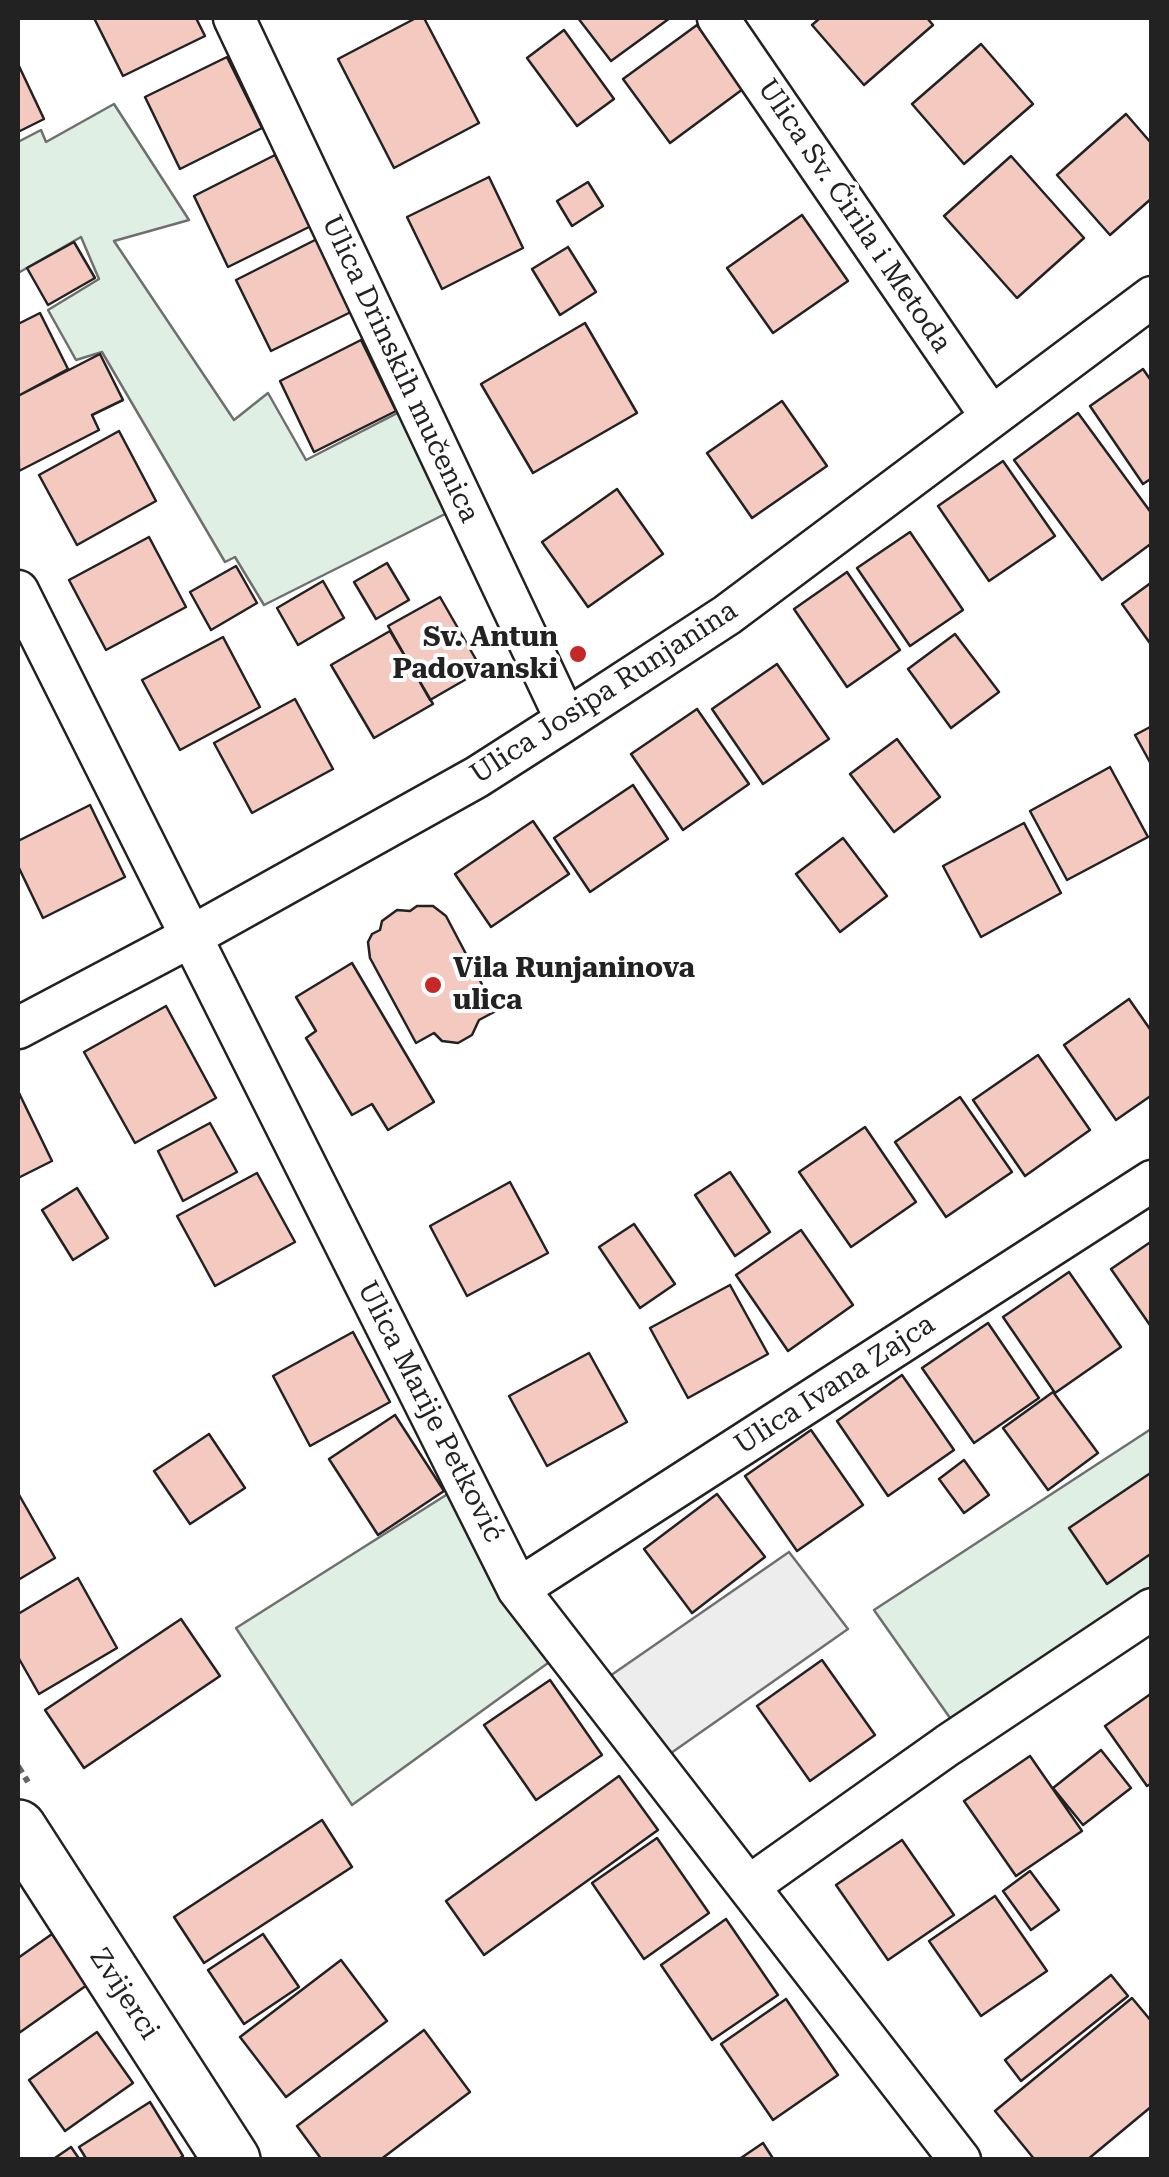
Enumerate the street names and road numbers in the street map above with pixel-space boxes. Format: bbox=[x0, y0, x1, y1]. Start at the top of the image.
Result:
street label: Ulica Sv. Ćirila i Metoda bbox=[750, 73, 958, 359]
street label: Ulica Drinskih mučenica bbox=[314, 210, 486, 528]
street label: Ulica Josipa Runjanina bbox=[464, 594, 744, 792]
street label: Ulica Marije Petković bbox=[350, 1276, 510, 1548]
street label: Ulica Ivana Zajca bbox=[729, 1308, 941, 1462]
street label: Zvijerci bbox=[82, 1942, 166, 2046]

